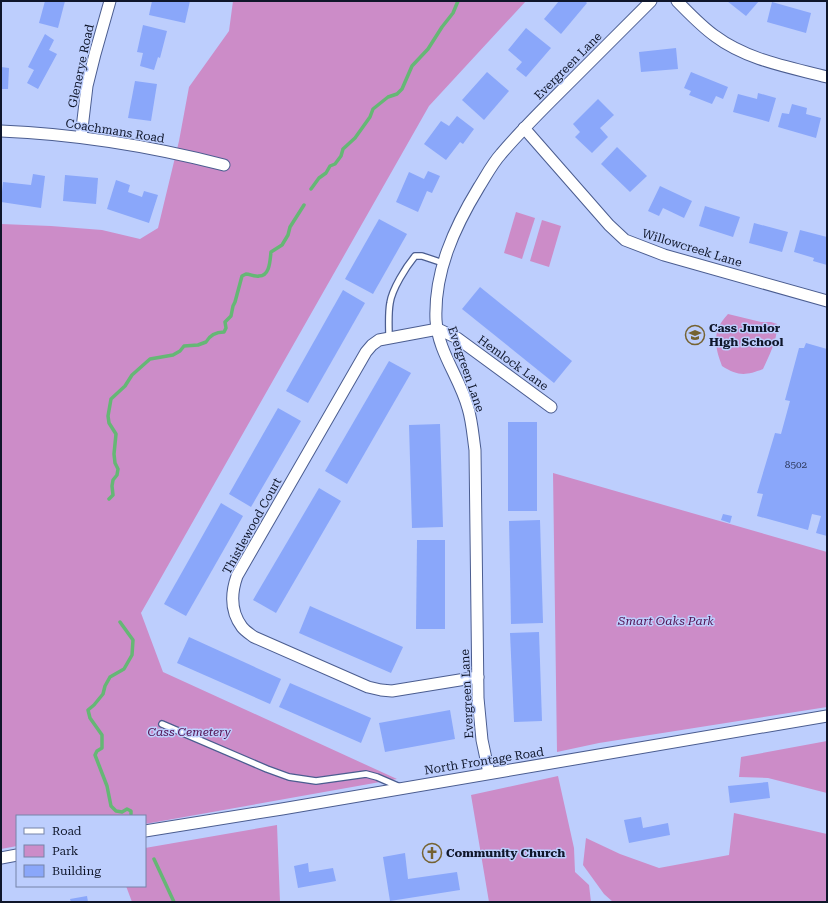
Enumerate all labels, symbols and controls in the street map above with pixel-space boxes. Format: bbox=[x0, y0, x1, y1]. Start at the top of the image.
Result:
street label: Glenerye Road bbox=[65, 23, 97, 109]
street label: Evergreen Lane bbox=[531, 29, 605, 103]
street label: Coachmans Road bbox=[64, 116, 166, 146]
street label: Willowcreek Lane bbox=[640, 226, 744, 270]
place label: Cass Junior High School bbox=[709, 321, 784, 349]
street label: Evergreen Lane bbox=[445, 324, 487, 414]
school or university icon: Cass Junior High School bbox=[684, 324, 706, 346]
street label: Hemlock Lane bbox=[475, 333, 551, 394]
house number: 8502 bbox=[785, 459, 808, 470]
street label: Thistlewood Court bbox=[220, 475, 285, 577]
park label: Smart Oaks Park bbox=[617, 614, 714, 628]
street label: Evergreen Lane bbox=[458, 648, 476, 739]
park label: Cass Cemetery bbox=[147, 725, 231, 739]
street label: North Frontage Road bbox=[423, 745, 545, 777]
legend bbox=[16, 815, 146, 887]
text: Road bbox=[52, 824, 82, 838]
church icon: Community Church bbox=[421, 842, 443, 864]
text: Park bbox=[52, 844, 79, 858]
place label: Community Church bbox=[446, 846, 565, 860]
text: Building bbox=[52, 864, 101, 878]

